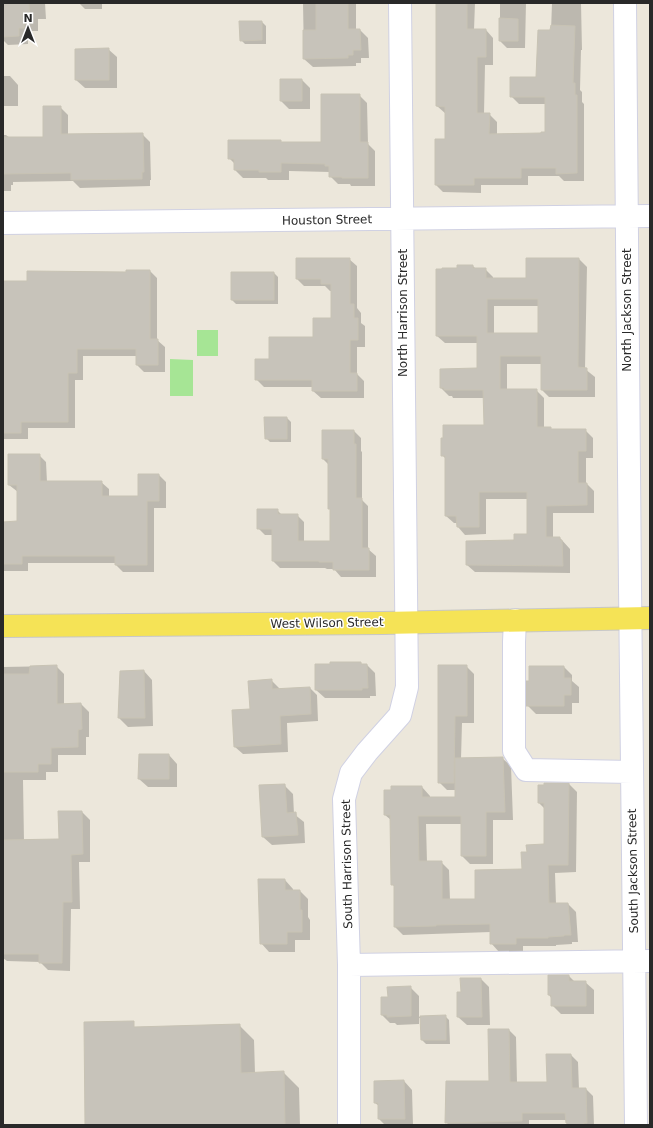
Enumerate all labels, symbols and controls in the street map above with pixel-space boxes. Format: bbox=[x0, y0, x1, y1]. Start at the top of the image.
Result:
north arrow bbox=[8, 8, 48, 48]
text: N bbox=[23, 12, 33, 25]
street label: Houston Street bbox=[282, 212, 372, 228]
street label: North Jackson Street bbox=[620, 248, 634, 372]
street label: North Harrison Street bbox=[396, 249, 410, 377]
street label: West Wilson Street bbox=[270, 615, 384, 631]
street label: South Harrison Street bbox=[339, 799, 355, 929]
street label: South Jackson Street bbox=[625, 808, 641, 933]

